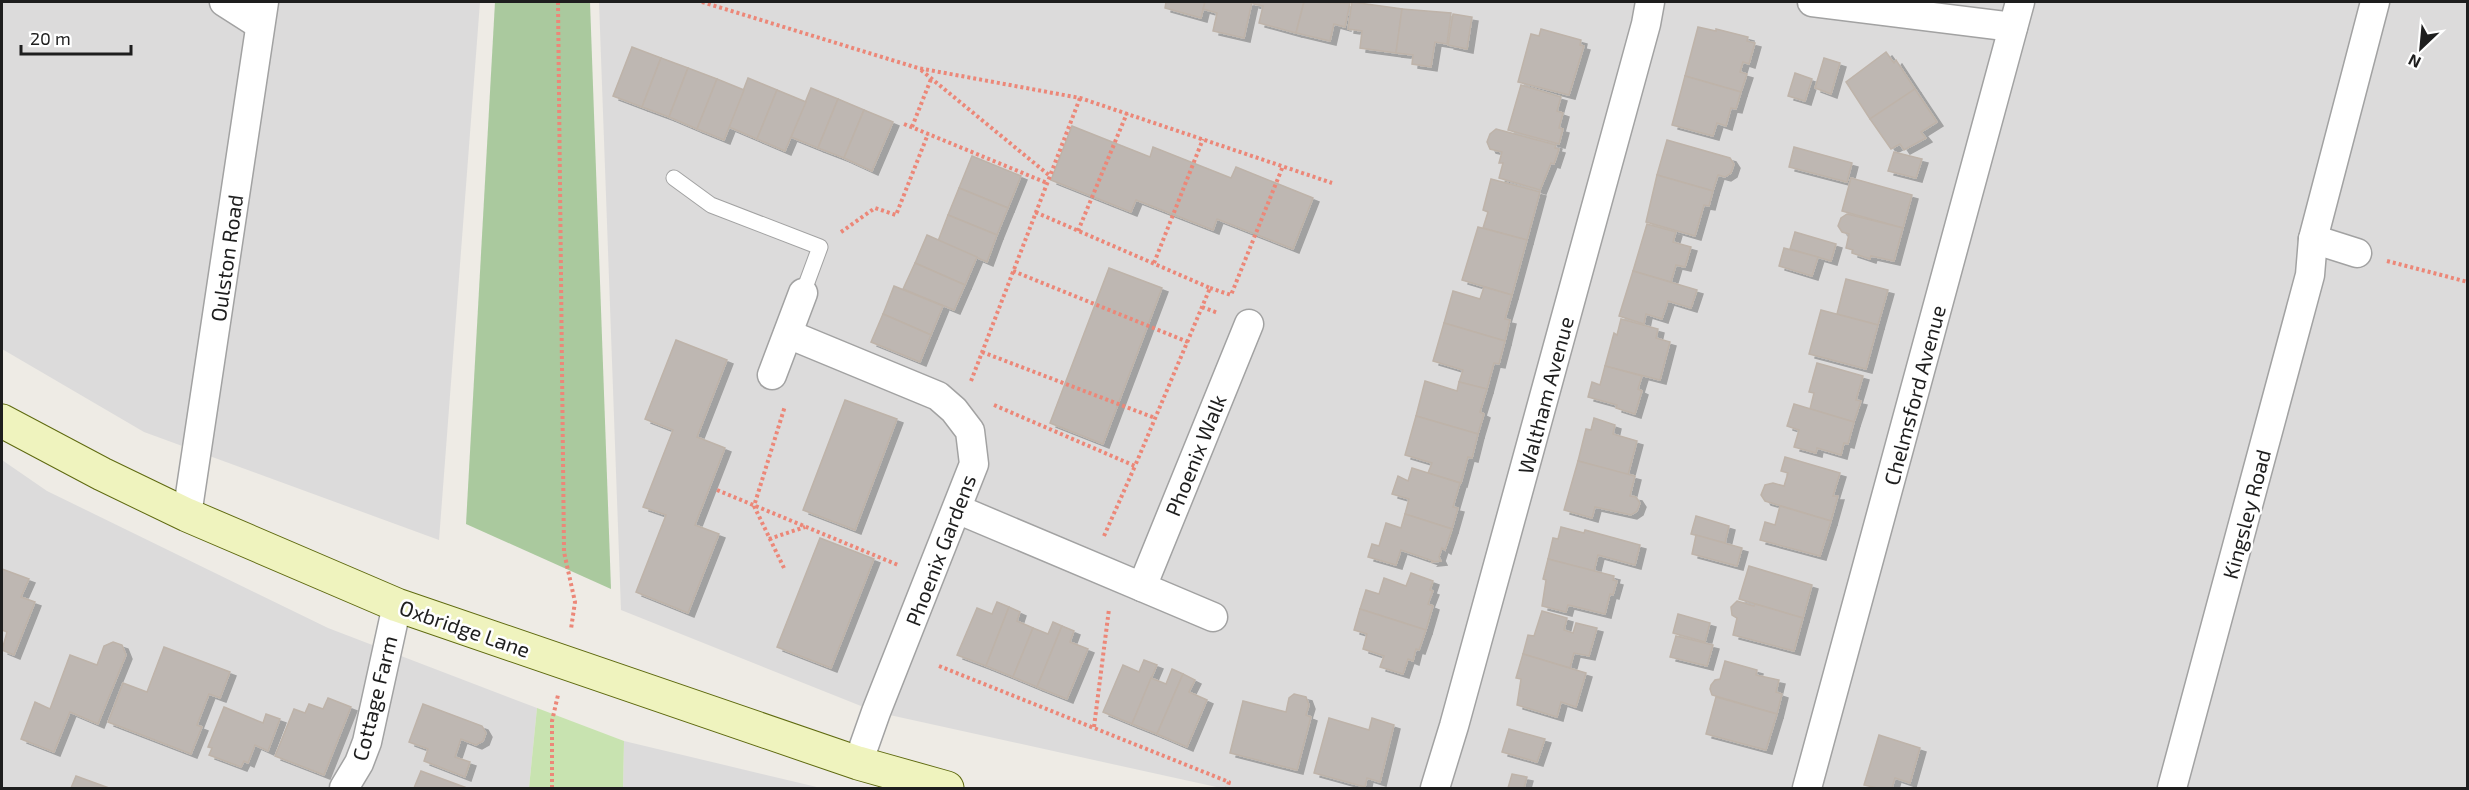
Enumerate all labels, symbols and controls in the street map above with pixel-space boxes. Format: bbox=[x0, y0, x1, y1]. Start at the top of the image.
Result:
scale bar bbox=[21, 18, 130, 56]
north arrow bbox=[2391, 18, 2451, 78]
text: 20 m bbox=[30, 27, 71, 49]
text: N bbox=[2405, 51, 2424, 73]
street label: Oulston Road bbox=[205, 193, 247, 323]
street label: Chelmsford Avenue bbox=[1878, 302, 1950, 488]
street label: Waltham Avenue bbox=[1512, 314, 1578, 476]
street label: Phoenix Walk bbox=[1159, 390, 1231, 519]
street label: Kingsley Road bbox=[2217, 446, 2275, 582]
street label: Phoenix Gardens bbox=[900, 471, 980, 629]
street label: Oxbridge Lane bbox=[397, 594, 533, 662]
street label: Cottage Farm bbox=[346, 633, 402, 763]

